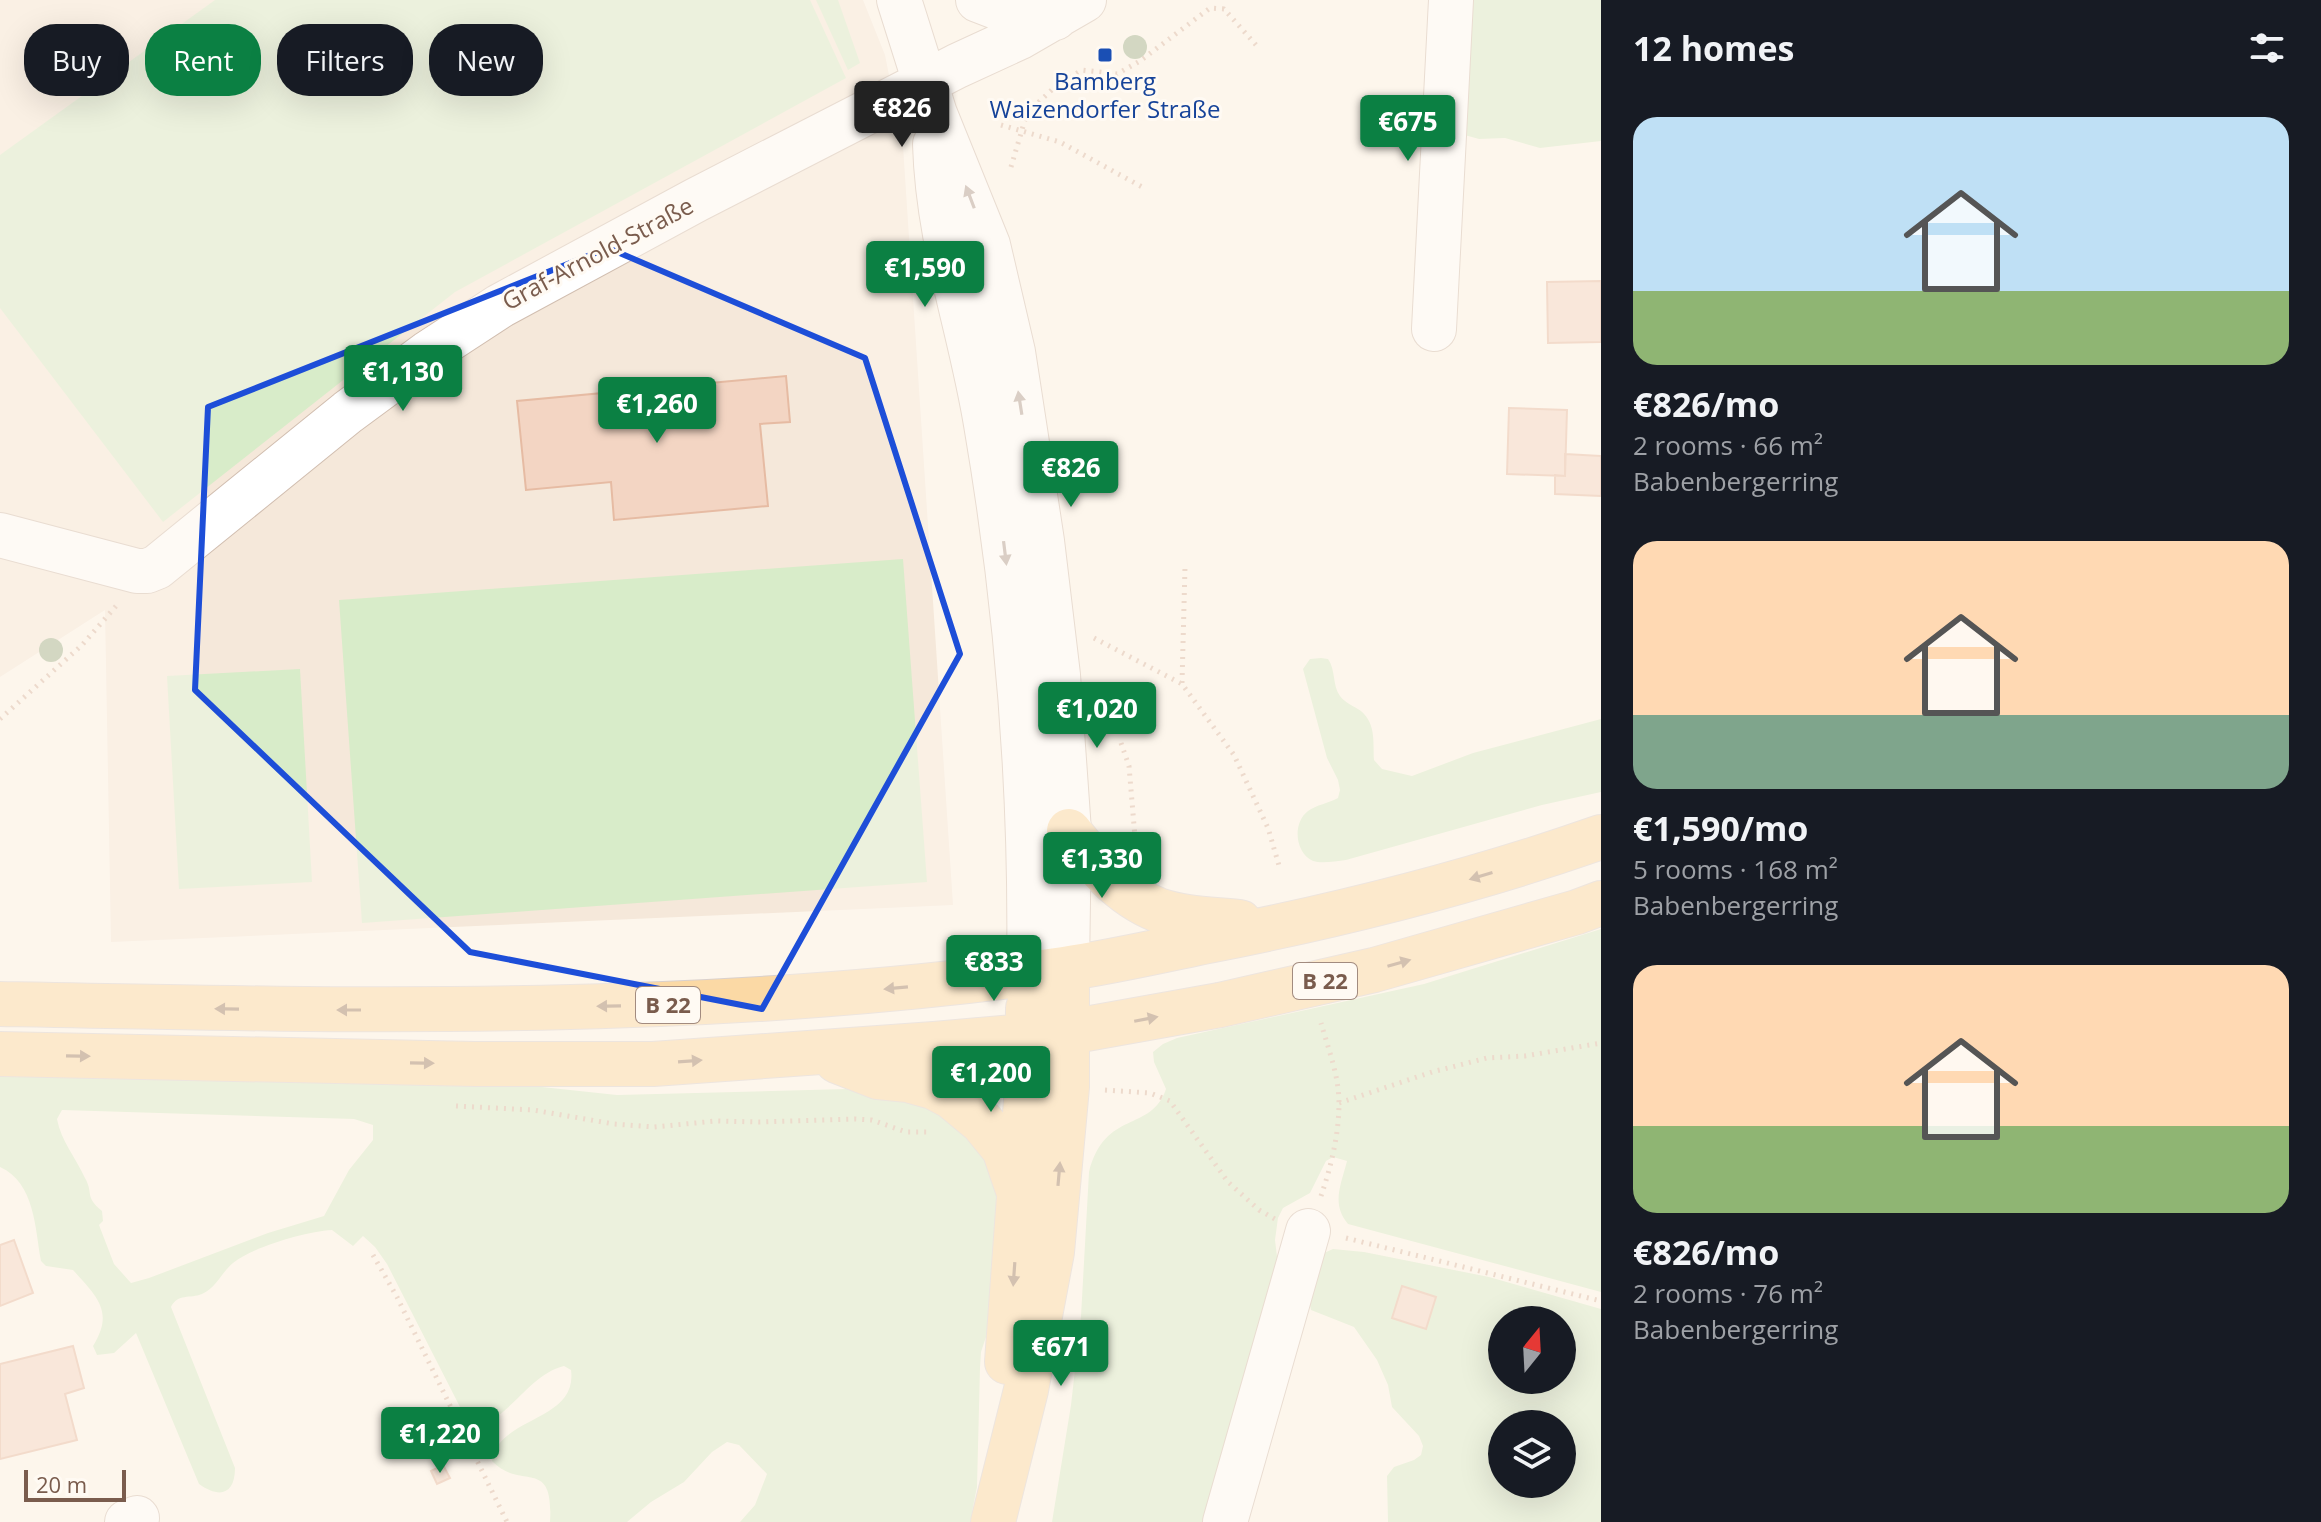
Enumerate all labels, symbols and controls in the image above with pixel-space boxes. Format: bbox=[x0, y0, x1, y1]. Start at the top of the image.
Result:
chip: Buy bbox=[24, 24, 129, 96]
chip: Rent bbox=[145, 24, 261, 96]
chip: Filters bbox=[277, 24, 413, 96]
chip: New bbox=[429, 24, 543, 96]
text: 12 homes bbox=[1633, 25, 1794, 71]
icon: filters bbox=[2245, 26, 2289, 70]
marker: Bamberg Waizendorfer Straße bbox=[1096, 46, 1114, 64]
place label: Bamberg Waizendorfer Straße bbox=[990, 64, 1220, 125]
pin: €826 bbox=[855, 81, 949, 149]
text: €826 bbox=[872, 89, 932, 125]
pin: €675 bbox=[1361, 95, 1455, 163]
text: €675 bbox=[1378, 103, 1438, 139]
icon: home bbox=[1889, 169, 2033, 313]
one-way arrow bbox=[963, 184, 976, 208]
street label: Graf-Arnold-Straße bbox=[496, 188, 699, 317]
pin: €1,590 bbox=[860, 241, 990, 309]
text: €1,590 bbox=[884, 249, 966, 285]
pin: €1,130 bbox=[338, 345, 468, 413]
text: €1,130 bbox=[362, 353, 444, 389]
pin: €1,260 bbox=[592, 377, 722, 445]
text: €826/mo bbox=[1633, 381, 1779, 427]
text: €1,260 bbox=[616, 385, 698, 421]
one-way arrow bbox=[1014, 390, 1026, 415]
text: 2 rooms · 66 m² bbox=[1633, 427, 1823, 463]
pin: €826 bbox=[1024, 441, 1118, 509]
text: €826 bbox=[1041, 449, 1101, 485]
text: Babenbergerring bbox=[1633, 463, 1838, 499]
one-way arrow bbox=[999, 541, 1012, 566]
icon: home bbox=[1889, 593, 2033, 737]
pin: €1,020 bbox=[1032, 682, 1162, 750]
text: €1,020 bbox=[1056, 690, 1138, 726]
text: €1,590/mo bbox=[1633, 805, 1808, 851]
pin: €1,330 bbox=[1037, 832, 1167, 900]
text: €1,330 bbox=[1061, 840, 1143, 876]
text: 5 rooms · 168 m² bbox=[1633, 851, 1838, 887]
one-way arrow bbox=[1469, 870, 1493, 883]
text: Babenbergerring bbox=[1633, 887, 1838, 923]
pin: €833 bbox=[947, 935, 1041, 1003]
text: €833 bbox=[964, 943, 1024, 979]
one-way arrow bbox=[1388, 956, 1412, 969]
road number: B 22 bbox=[1293, 963, 1357, 999]
one-way arrow bbox=[883, 982, 908, 995]
road number: B 22 bbox=[636, 987, 700, 1023]
one-way arrow bbox=[596, 1000, 621, 1013]
one-way arrow bbox=[214, 1002, 239, 1015]
one-way arrow bbox=[336, 1004, 361, 1016]
one-way arrow bbox=[1133, 1013, 1158, 1025]
icon: home bbox=[1889, 1017, 2033, 1161]
pin: €1,200 bbox=[926, 1046, 1056, 1114]
one-way arrow bbox=[66, 1049, 91, 1062]
text: €1,200 bbox=[950, 1054, 1032, 1090]
one-way arrow bbox=[678, 1055, 703, 1068]
one-way arrow bbox=[410, 1057, 435, 1069]
one-way arrow bbox=[1053, 1161, 1066, 1186]
text: €826/mo bbox=[1633, 1229, 1779, 1275]
one-way arrow bbox=[1007, 1262, 1020, 1287]
text: 2 rooms · 76 m² bbox=[1633, 1275, 1823, 1311]
north arrow bbox=[1488, 1306, 1576, 1394]
map controls bbox=[1488, 1306, 1576, 1498]
text: Babenbergerring bbox=[1633, 1311, 1838, 1347]
pin: €671 bbox=[1014, 1320, 1108, 1388]
text: €671 bbox=[1031, 1328, 1091, 1364]
pin: €1,220 bbox=[375, 1407, 505, 1475]
button: layers bbox=[1488, 1410, 1576, 1498]
text: €1,220 bbox=[399, 1415, 481, 1451]
scale bar bbox=[24, 1466, 126, 1502]
text: 20 m bbox=[36, 1469, 87, 1499]

